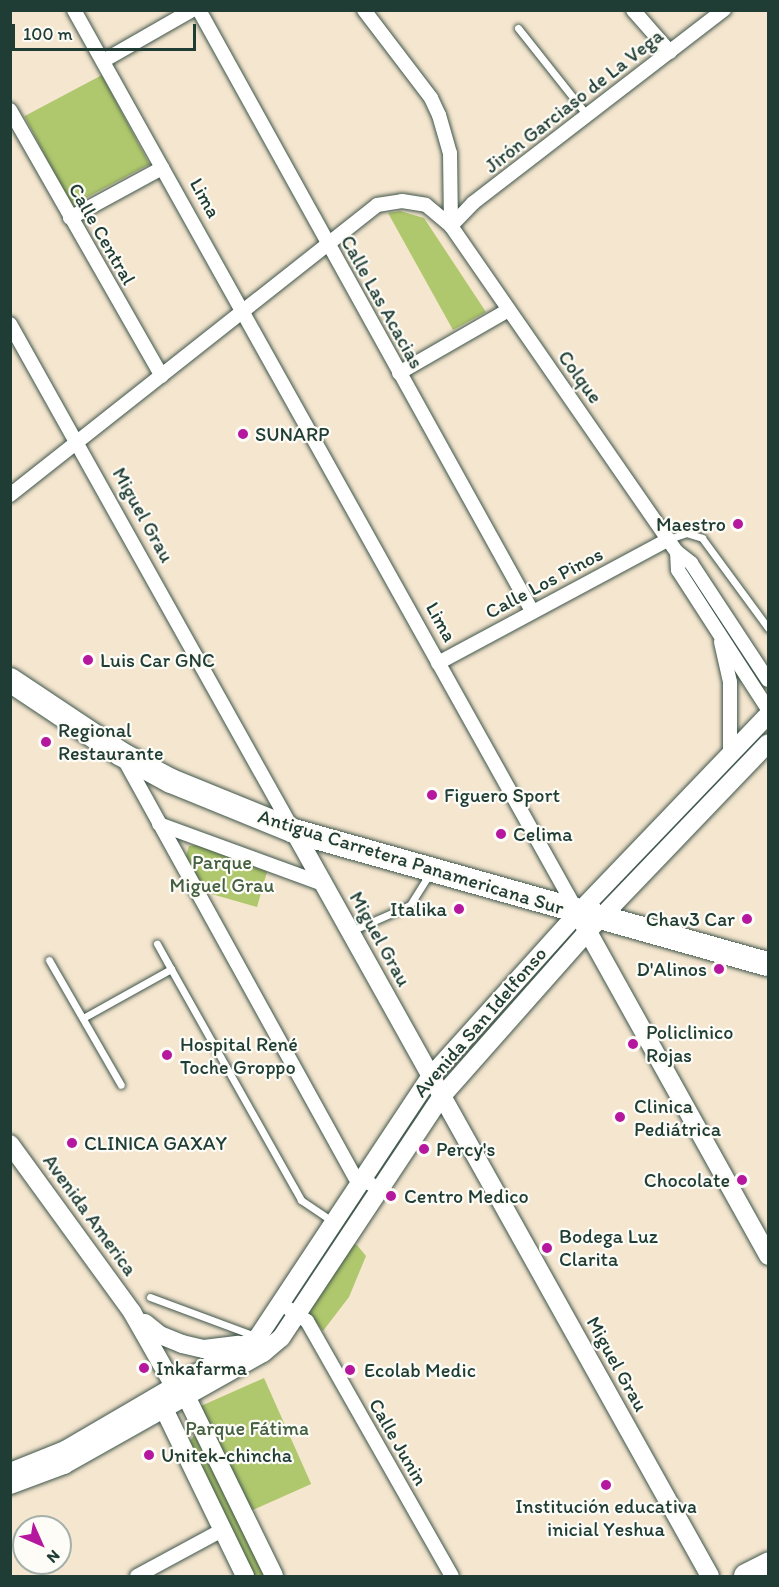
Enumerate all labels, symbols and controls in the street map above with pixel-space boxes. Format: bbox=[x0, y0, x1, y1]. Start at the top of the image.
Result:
scale bar bbox=[15, 12, 200, 50]
text: 100 m bbox=[23, 23, 73, 45]
street label: Jirón Garciaso de La Vega bbox=[480, 24, 668, 178]
street label: Lima bbox=[184, 174, 226, 222]
street label: Calle Central bbox=[63, 179, 141, 289]
street label: Calle Las Acacias bbox=[335, 231, 429, 373]
street label: Colque bbox=[553, 346, 607, 408]
place label: SUNARP bbox=[255, 422, 330, 446]
marker: SUNARP bbox=[236, 427, 250, 441]
street label: Miguel Grau bbox=[107, 463, 179, 567]
place label: Maestro bbox=[656, 512, 726, 536]
marker: Maestro bbox=[731, 517, 745, 531]
street label: Calle Los Pinos bbox=[481, 542, 607, 624]
street label: Lima bbox=[420, 598, 462, 646]
place label: Luis Car GNC bbox=[100, 648, 215, 672]
marker: Luis Car GNC bbox=[81, 653, 95, 667]
place label: Regional Restaurante bbox=[58, 718, 163, 765]
marker: Regional Restaurante bbox=[39, 735, 53, 749]
place label: Figuero Sport bbox=[444, 783, 560, 807]
marker: Figuero Sport bbox=[425, 788, 439, 802]
street label: Antigua Carretera Panamericana Sur bbox=[256, 804, 566, 920]
place label: Celima bbox=[513, 822, 573, 846]
marker: Celima bbox=[494, 827, 508, 841]
park label: Parque Miguel Grau bbox=[170, 851, 274, 898]
street label: Miguel Grau bbox=[344, 887, 416, 991]
place label: Italika bbox=[390, 897, 447, 921]
marker: Italika bbox=[452, 902, 466, 916]
place label: Chav3 Car bbox=[645, 907, 735, 931]
marker: Chav3 Car bbox=[740, 912, 754, 926]
street label: Avenida San Idelfonso bbox=[408, 942, 552, 1102]
place label: D'Alinos bbox=[637, 957, 707, 981]
marker: D'Alinos bbox=[712, 962, 726, 976]
place label: Policlinico Rojas bbox=[646, 1020, 733, 1067]
place label: Hospital René Toche Groppo bbox=[180, 1032, 298, 1079]
marker: Policlinico Rojas bbox=[624, 1035, 642, 1053]
marker: Hospital René Toche Groppo bbox=[158, 1046, 176, 1064]
place label: Clinica Pediátrica bbox=[634, 1094, 721, 1141]
marker: Clinica Pediátrica bbox=[611, 1108, 629, 1126]
place label: CLINICA GAXAY bbox=[84, 1131, 226, 1155]
marker: CLINICA GAXAY bbox=[65, 1136, 79, 1150]
place label: Percy's bbox=[436, 1137, 495, 1161]
marker: Percy's bbox=[417, 1142, 431, 1156]
street label: Avenida America bbox=[38, 1150, 142, 1280]
place label: Chocolate bbox=[644, 1168, 730, 1192]
marker: Chocolate bbox=[735, 1173, 749, 1187]
place label: Centro Medico bbox=[404, 1184, 528, 1208]
marker: Centro Medico bbox=[382, 1187, 400, 1205]
place label: Bodega Luz Clarita bbox=[559, 1224, 658, 1271]
marker: Bodega Luz Clarita bbox=[540, 1241, 554, 1255]
street label: Miguel Grau bbox=[581, 1312, 653, 1416]
place label: Inkafarma bbox=[156, 1356, 247, 1380]
place label: Ecolab Medic bbox=[364, 1358, 476, 1382]
marker: Inkafarma bbox=[137, 1361, 151, 1375]
marker: Ecolab Medic bbox=[341, 1361, 359, 1379]
street label: Calle Junin bbox=[364, 1394, 432, 1490]
park label: Parque Fátima bbox=[186, 1416, 308, 1440]
place label: Unitek-chincha bbox=[161, 1443, 292, 1467]
marker: Unitek-chincha bbox=[142, 1448, 156, 1462]
marker: Institución educativa inicial Yeshua bbox=[599, 1478, 613, 1492]
place label: Institución educativa inicial Yeshua bbox=[515, 1494, 697, 1541]
north arrow bbox=[12, 1515, 72, 1575]
text: N bbox=[43, 1546, 64, 1567]

